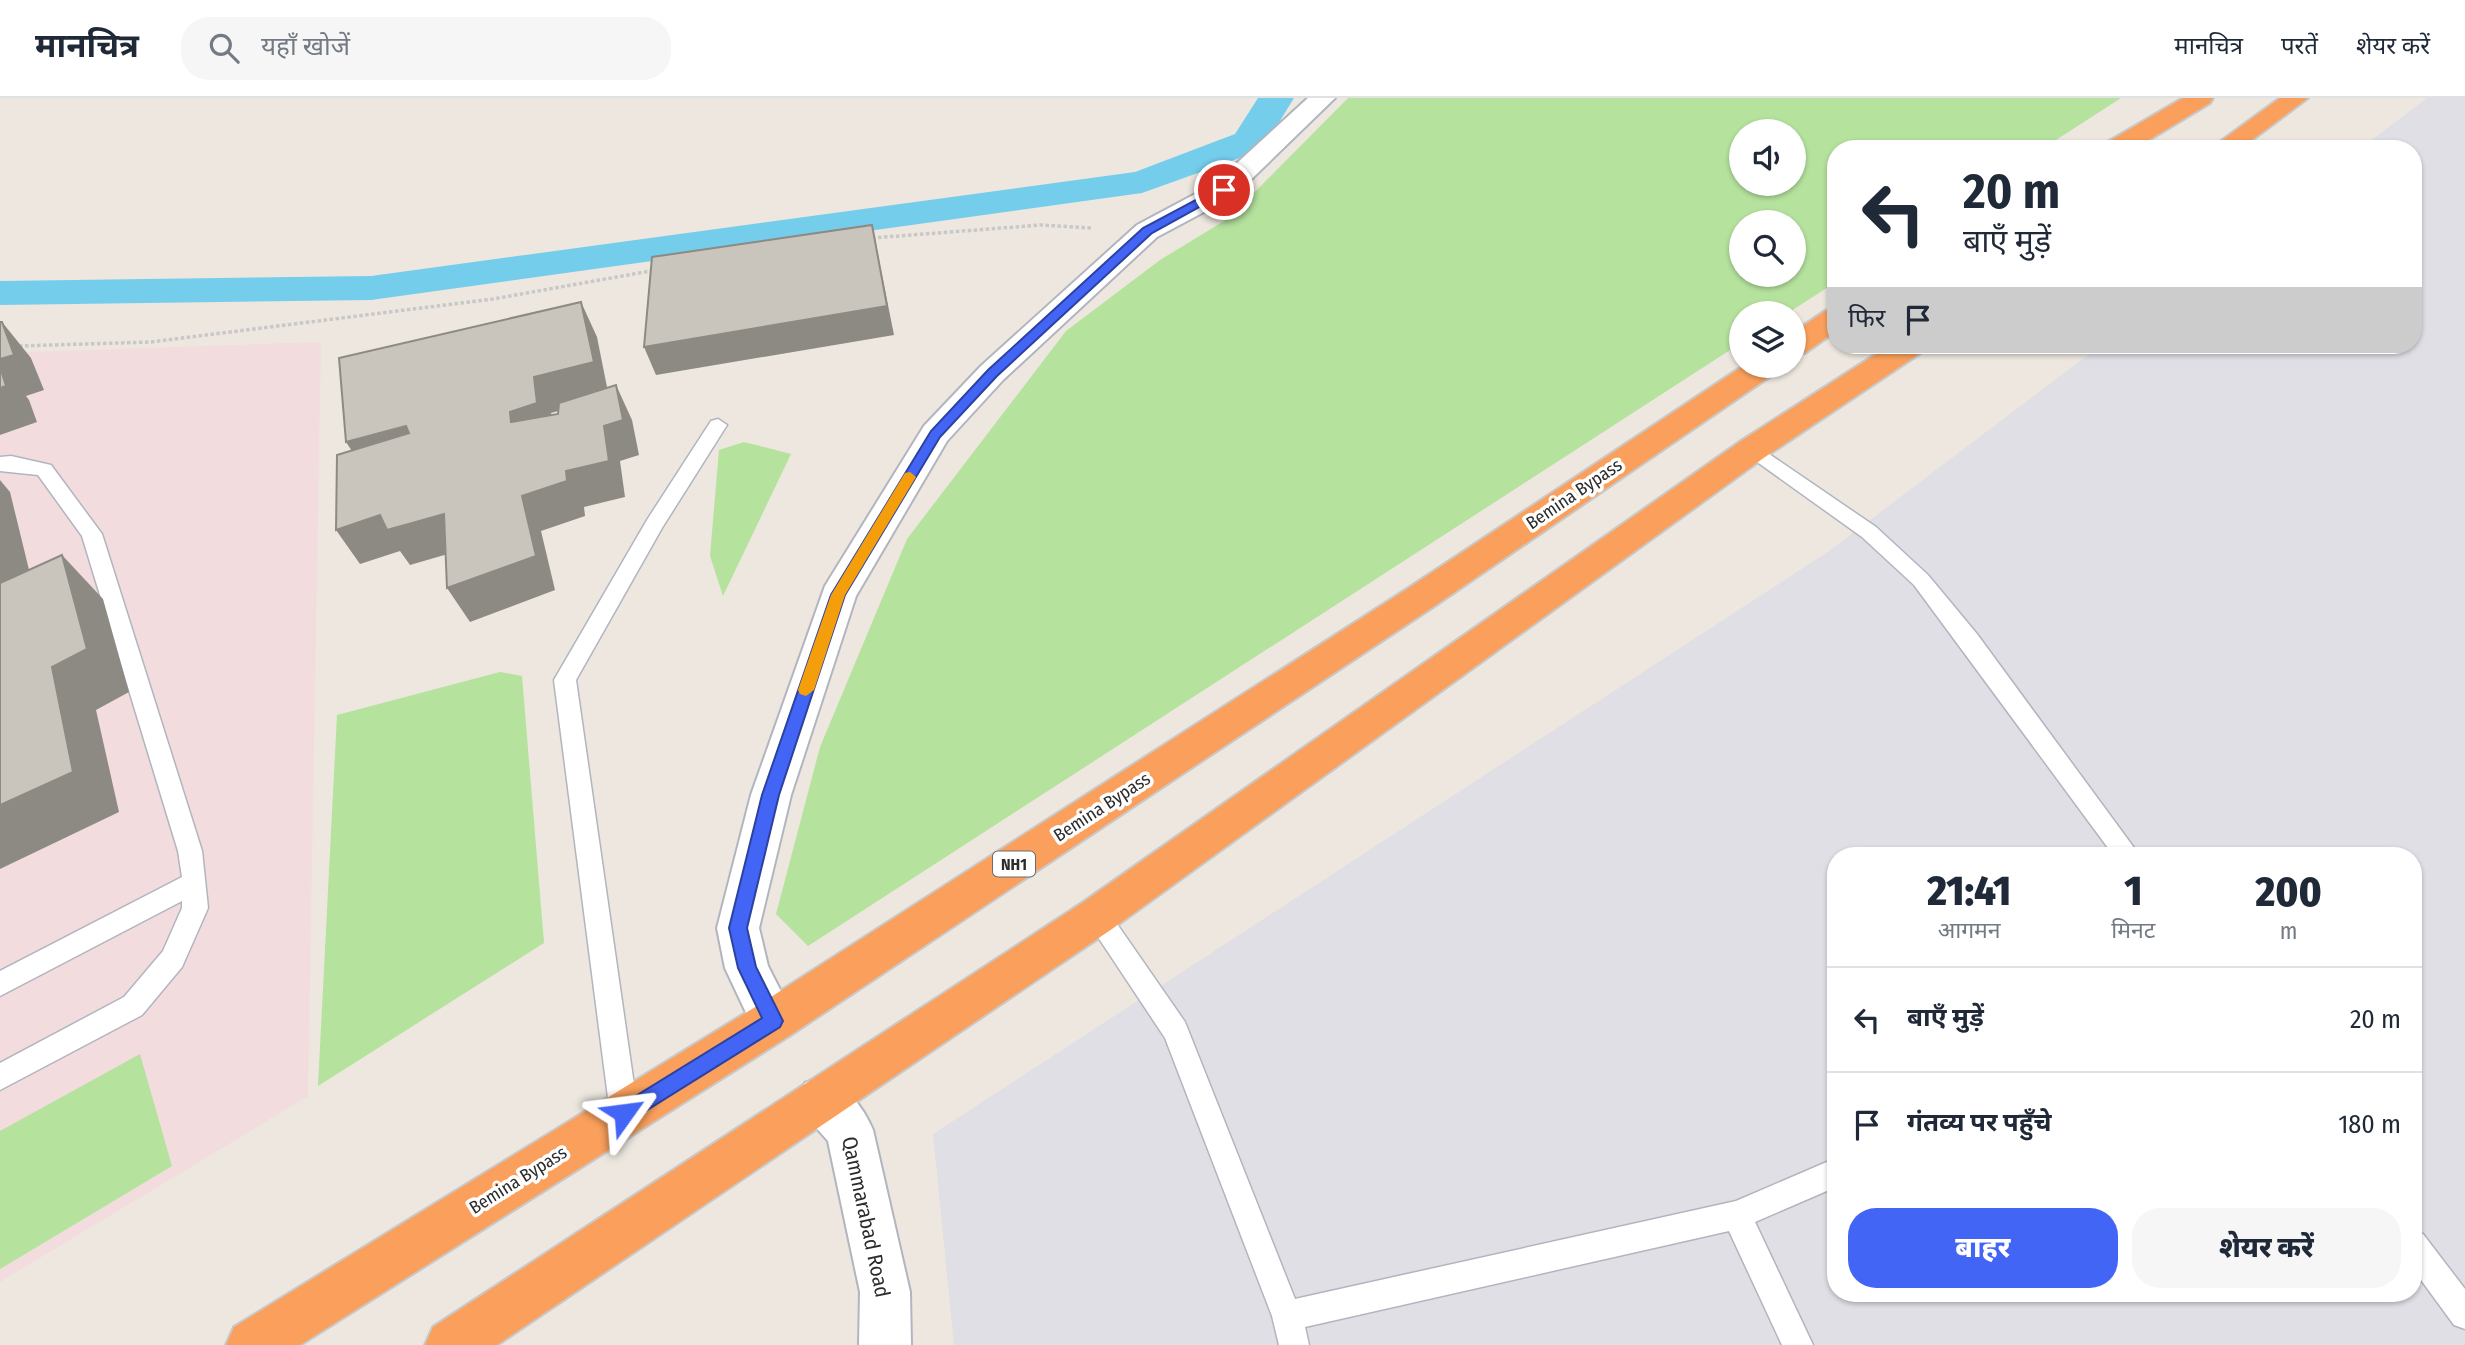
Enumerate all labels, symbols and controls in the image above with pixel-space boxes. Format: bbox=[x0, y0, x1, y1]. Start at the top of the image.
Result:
search box bbox=[181, 17, 671, 80]
text: मानचित्र bbox=[35, 26, 139, 66]
icon: search bbox=[205, 29, 243, 67]
text: यहाँ खोजें bbox=[261, 31, 350, 62]
text: मानचित्र bbox=[2174, 32, 2243, 60]
text: परतें bbox=[2281, 32, 2318, 60]
text: शेयर करें bbox=[2356, 32, 2430, 60]
map controls bbox=[1729, 119, 1806, 378]
button: sound bbox=[1729, 119, 1806, 196]
pin bbox=[1194, 160, 1254, 220]
text: 20 m bbox=[1963, 162, 2060, 221]
icon: left bbox=[1848, 168, 1939, 259]
icon: arrive bbox=[1205, 171, 1243, 209]
button: search bbox=[1729, 210, 1806, 287]
text: बाएँ मुड़ें bbox=[1963, 222, 2051, 260]
button: layers bbox=[1729, 301, 1806, 378]
icon: arrive bbox=[1899, 301, 1937, 339]
text: फिर bbox=[1848, 303, 1885, 334]
street label: Bemina Bypass bbox=[1522, 454, 1626, 534]
street label: Bemina Bypass bbox=[1050, 767, 1155, 846]
road number: NH1 bbox=[993, 852, 1035, 876]
text: 21:41 bbox=[1927, 866, 2011, 916]
text: 1 bbox=[2124, 866, 2142, 916]
text: 200 bbox=[2256, 867, 2322, 917]
text: आगमन bbox=[1938, 916, 2001, 944]
text: मिनट bbox=[2111, 916, 2155, 944]
text: m bbox=[2280, 917, 2298, 945]
icon: left bbox=[1848, 1001, 1886, 1039]
text: बाएँ मुड़ें bbox=[1907, 1002, 1984, 1033]
text: 20 m bbox=[2350, 1004, 2401, 1035]
position arrow bbox=[587, 1076, 661, 1150]
icon: arrive bbox=[1848, 1106, 1886, 1144]
text: गंतव्य पर पहुँचे bbox=[1907, 1107, 2051, 1138]
text: 180 m bbox=[2338, 1109, 2401, 1140]
street label: Qammarabad Road bbox=[836, 1134, 896, 1300]
street label: Bemina Bypass bbox=[465, 1141, 571, 1219]
button: बाहर bbox=[1848, 1208, 2118, 1288]
button: शेयर करें bbox=[2132, 1208, 2401, 1288]

